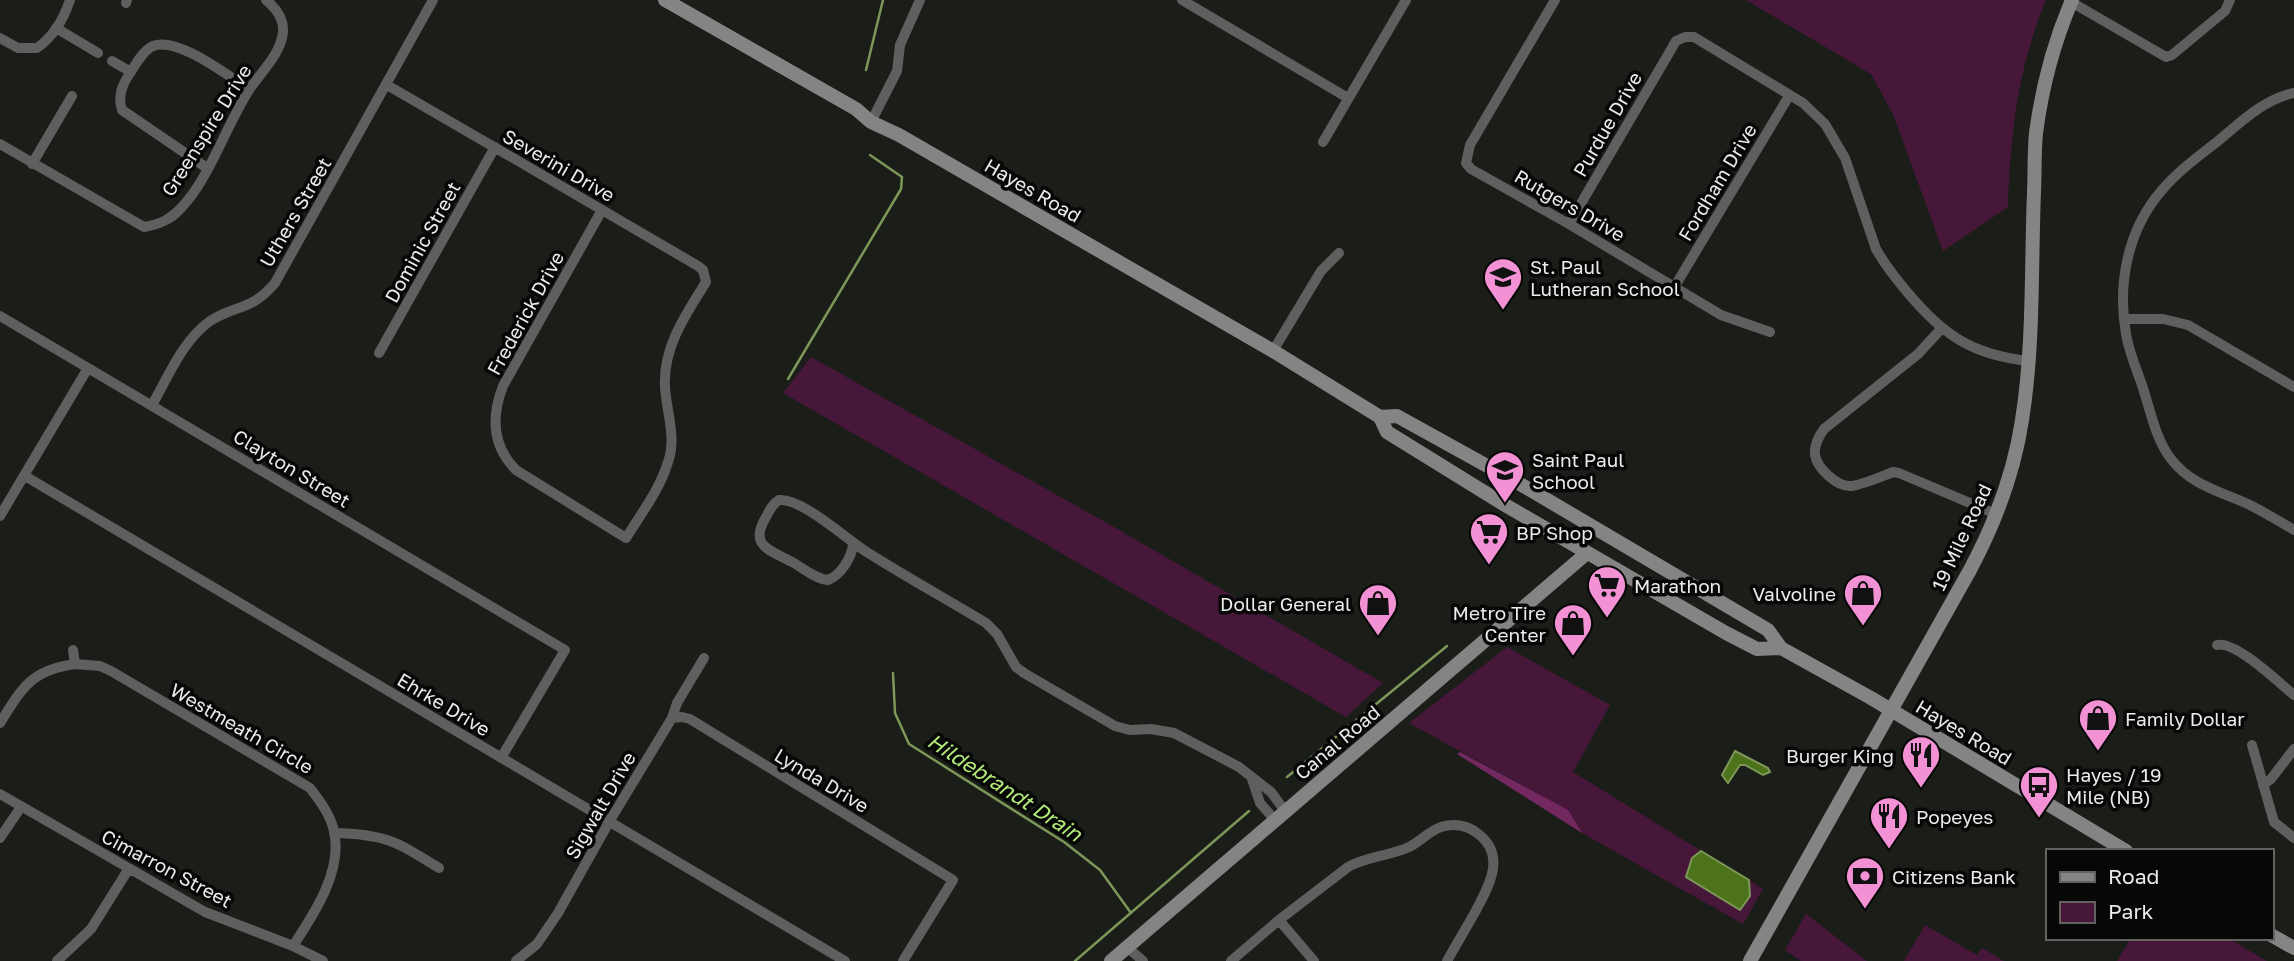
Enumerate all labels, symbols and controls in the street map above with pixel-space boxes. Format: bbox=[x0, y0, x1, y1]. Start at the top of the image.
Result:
street label: Greenspire Drive bbox=[156, 60, 256, 200]
street label: Purdue Drive bbox=[1568, 67, 1646, 181]
street label: Fordham Drive bbox=[1673, 119, 1761, 245]
street label: Severini Drive bbox=[499, 124, 619, 206]
street label: Uthers Street bbox=[254, 153, 336, 271]
street label: Hayes Road bbox=[981, 153, 1085, 227]
street label: Rutgers Drive bbox=[1511, 164, 1629, 246]
street label: Dominic Street bbox=[379, 178, 465, 306]
street label: Frederick Drive bbox=[482, 247, 568, 379]
place label: St. Paul Lutheran School bbox=[1530, 255, 1680, 300]
school or university icon: St. Paul Lutheran School bbox=[1482, 256, 1524, 311]
street label: Clayton Street bbox=[229, 424, 355, 512]
place label: Saint Paul School bbox=[1532, 448, 1624, 493]
school or university icon: Saint Paul School bbox=[1484, 449, 1526, 504]
street label: 19 Mile Road bbox=[1926, 480, 1996, 594]
supermarket icon: BP Shop bbox=[1468, 511, 1510, 566]
place label: BP Shop bbox=[1516, 521, 1593, 544]
supermarket icon: Marathon bbox=[1586, 564, 1628, 619]
shop icon: Valvoline bbox=[1842, 572, 1884, 627]
place label: Marathon bbox=[1634, 574, 1721, 597]
shop icon: Dollar General bbox=[1357, 582, 1399, 637]
place label: Valvoline bbox=[1752, 582, 1836, 605]
place label: Dollar General bbox=[1220, 592, 1351, 615]
place label: Metro Tire Center bbox=[1453, 601, 1547, 646]
shop icon: Metro Tire Center bbox=[1552, 602, 1594, 657]
street label: Ehrke Drive bbox=[394, 667, 494, 741]
street label: Westmeath Circle bbox=[166, 678, 318, 778]
street label: Hayes Road bbox=[1912, 694, 2016, 770]
shop icon: Family Dollar bbox=[2077, 697, 2119, 752]
street label: Canal Road bbox=[1290, 700, 1384, 784]
place label: Family Dollar bbox=[2125, 707, 2245, 730]
water label: Hildebrandt Drain bbox=[923, 727, 1088, 847]
restaurant icon: Burger King bbox=[1900, 734, 1942, 789]
street label: Lynda Drive bbox=[771, 743, 873, 817]
place label: Burger King bbox=[1786, 744, 1894, 767]
street label: Sigwalt Drive bbox=[560, 747, 640, 863]
place label: Hayes / 19 Mile (NB) bbox=[2066, 763, 2161, 808]
bus stop icon: Hayes / 19 Mile (NB) bbox=[2018, 764, 2060, 819]
restaurant icon: Popeyes bbox=[1868, 795, 1910, 850]
place label: Popeyes bbox=[1916, 805, 1993, 828]
street label: Cimarron Street bbox=[98, 824, 236, 912]
legend bbox=[2046, 849, 2273, 940]
bank icon: Citizens Bank bbox=[1844, 855, 1886, 910]
text: Road bbox=[2108, 863, 2159, 889]
place label: Citizens Bank bbox=[1892, 865, 2016, 888]
text: Park bbox=[2108, 898, 2154, 924]

